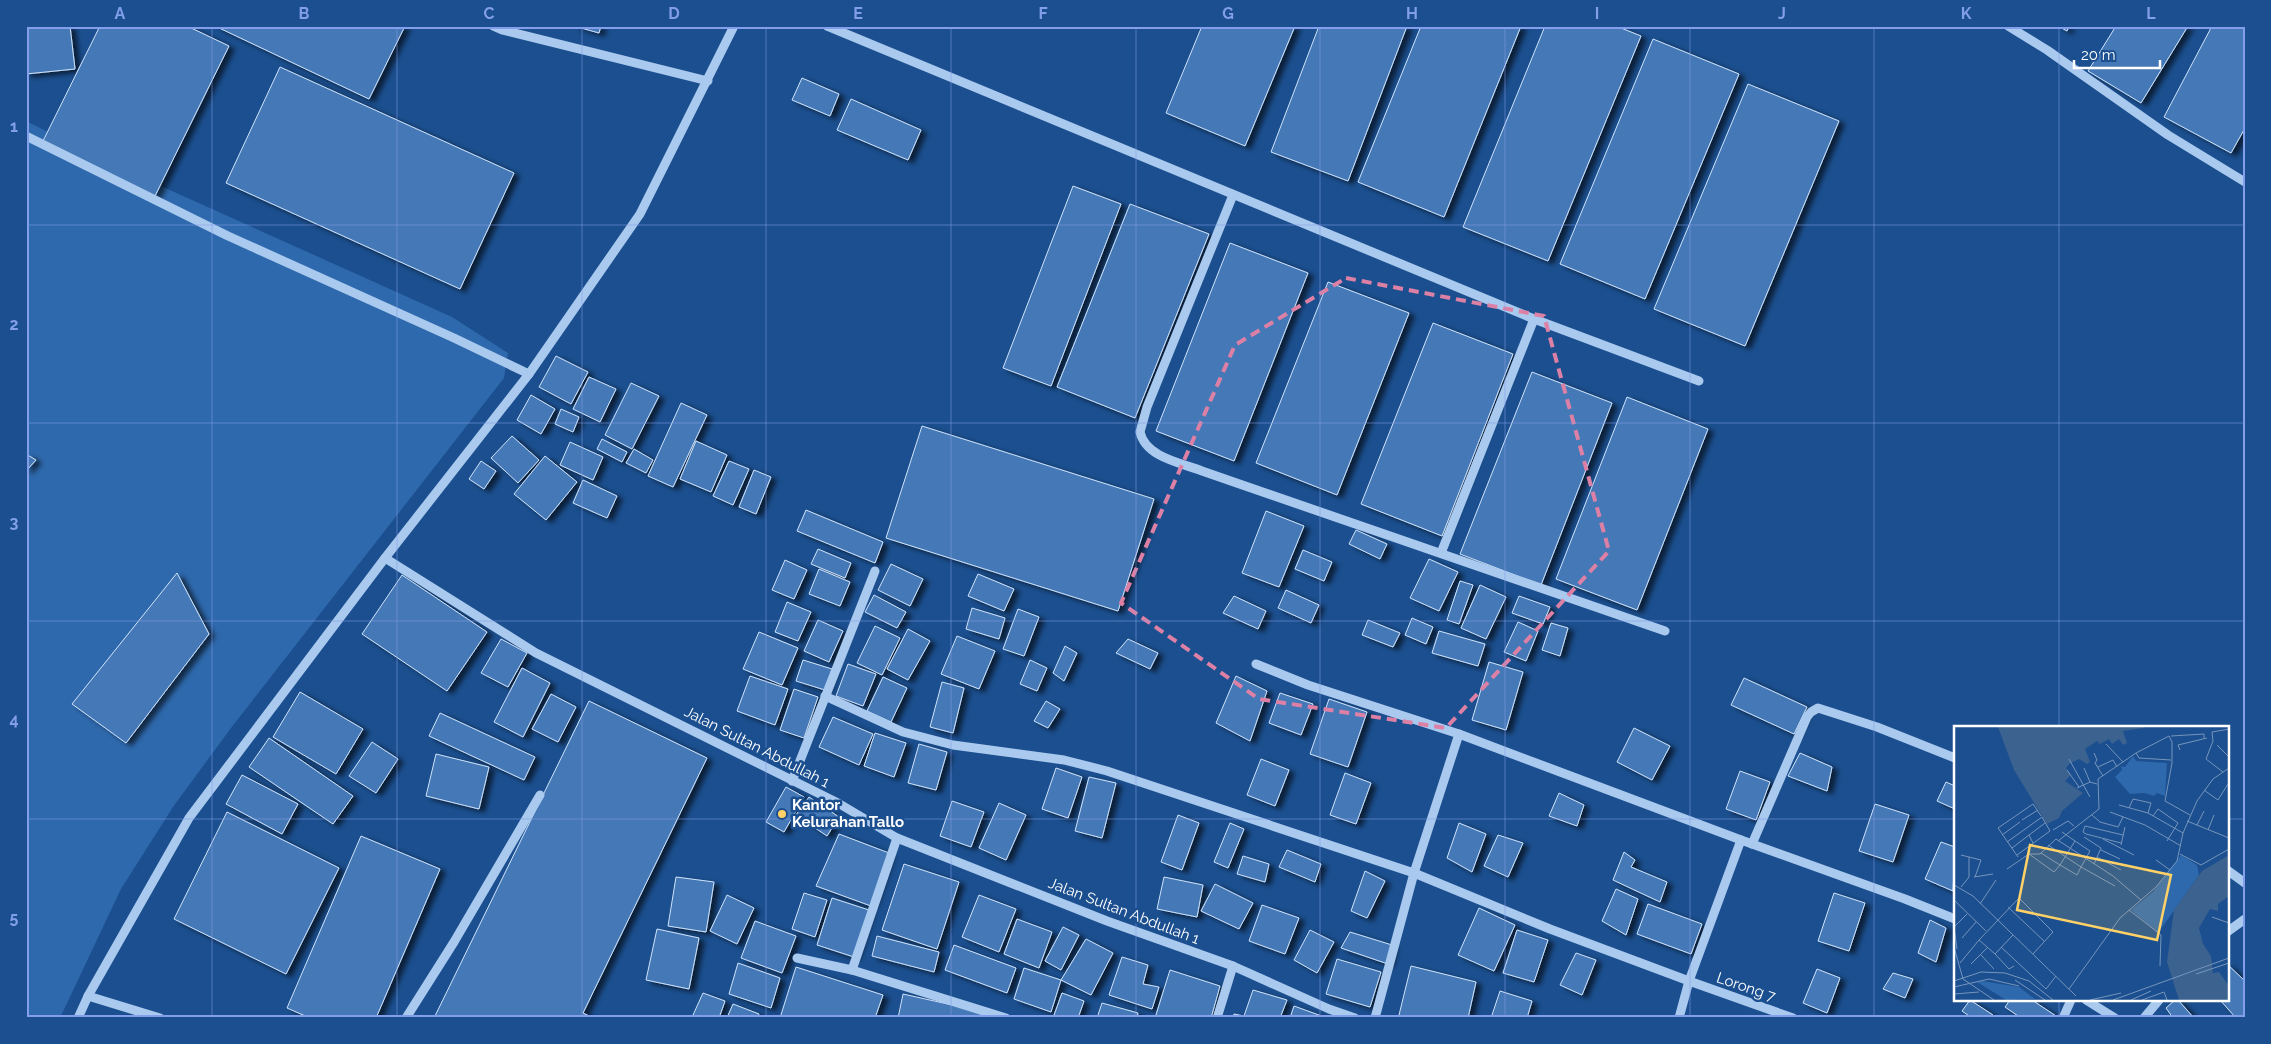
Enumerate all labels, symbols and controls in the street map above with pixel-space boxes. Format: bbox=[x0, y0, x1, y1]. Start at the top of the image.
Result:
text: A bbox=[115, 4, 126, 23]
text: B bbox=[299, 4, 310, 23]
text: C bbox=[484, 4, 495, 23]
text: D bbox=[668, 4, 680, 23]
text: E bbox=[853, 4, 863, 23]
text: F bbox=[1038, 4, 1048, 23]
text: G bbox=[1222, 4, 1234, 23]
text: H bbox=[1406, 4, 1418, 23]
text: I bbox=[1595, 4, 1599, 23]
text: J bbox=[1778, 4, 1786, 23]
text: K bbox=[1961, 4, 1972, 23]
text: L bbox=[2146, 4, 2156, 23]
scale bar bbox=[2074, 38, 2160, 70]
text: 20 m bbox=[2081, 46, 2116, 64]
text: 1 bbox=[10, 117, 18, 136]
text: 2 bbox=[9, 315, 19, 334]
text: 3 bbox=[10, 513, 19, 532]
street label: Jalan Sultan Abdullah 1 bbox=[681, 703, 833, 792]
text: 4 bbox=[9, 710, 19, 729]
inset map bbox=[1954, 726, 2228, 1002]
place label: Kantor Kelurahan Tallo bbox=[792, 796, 904, 831]
marker: Kantor Kelurahan Tallo bbox=[776, 808, 788, 820]
street label: Jalan Sultan Abdullah 1 bbox=[1046, 874, 1203, 948]
text: 5 bbox=[10, 908, 19, 927]
street label: Lorong 7 bbox=[1714, 969, 1778, 1005]

